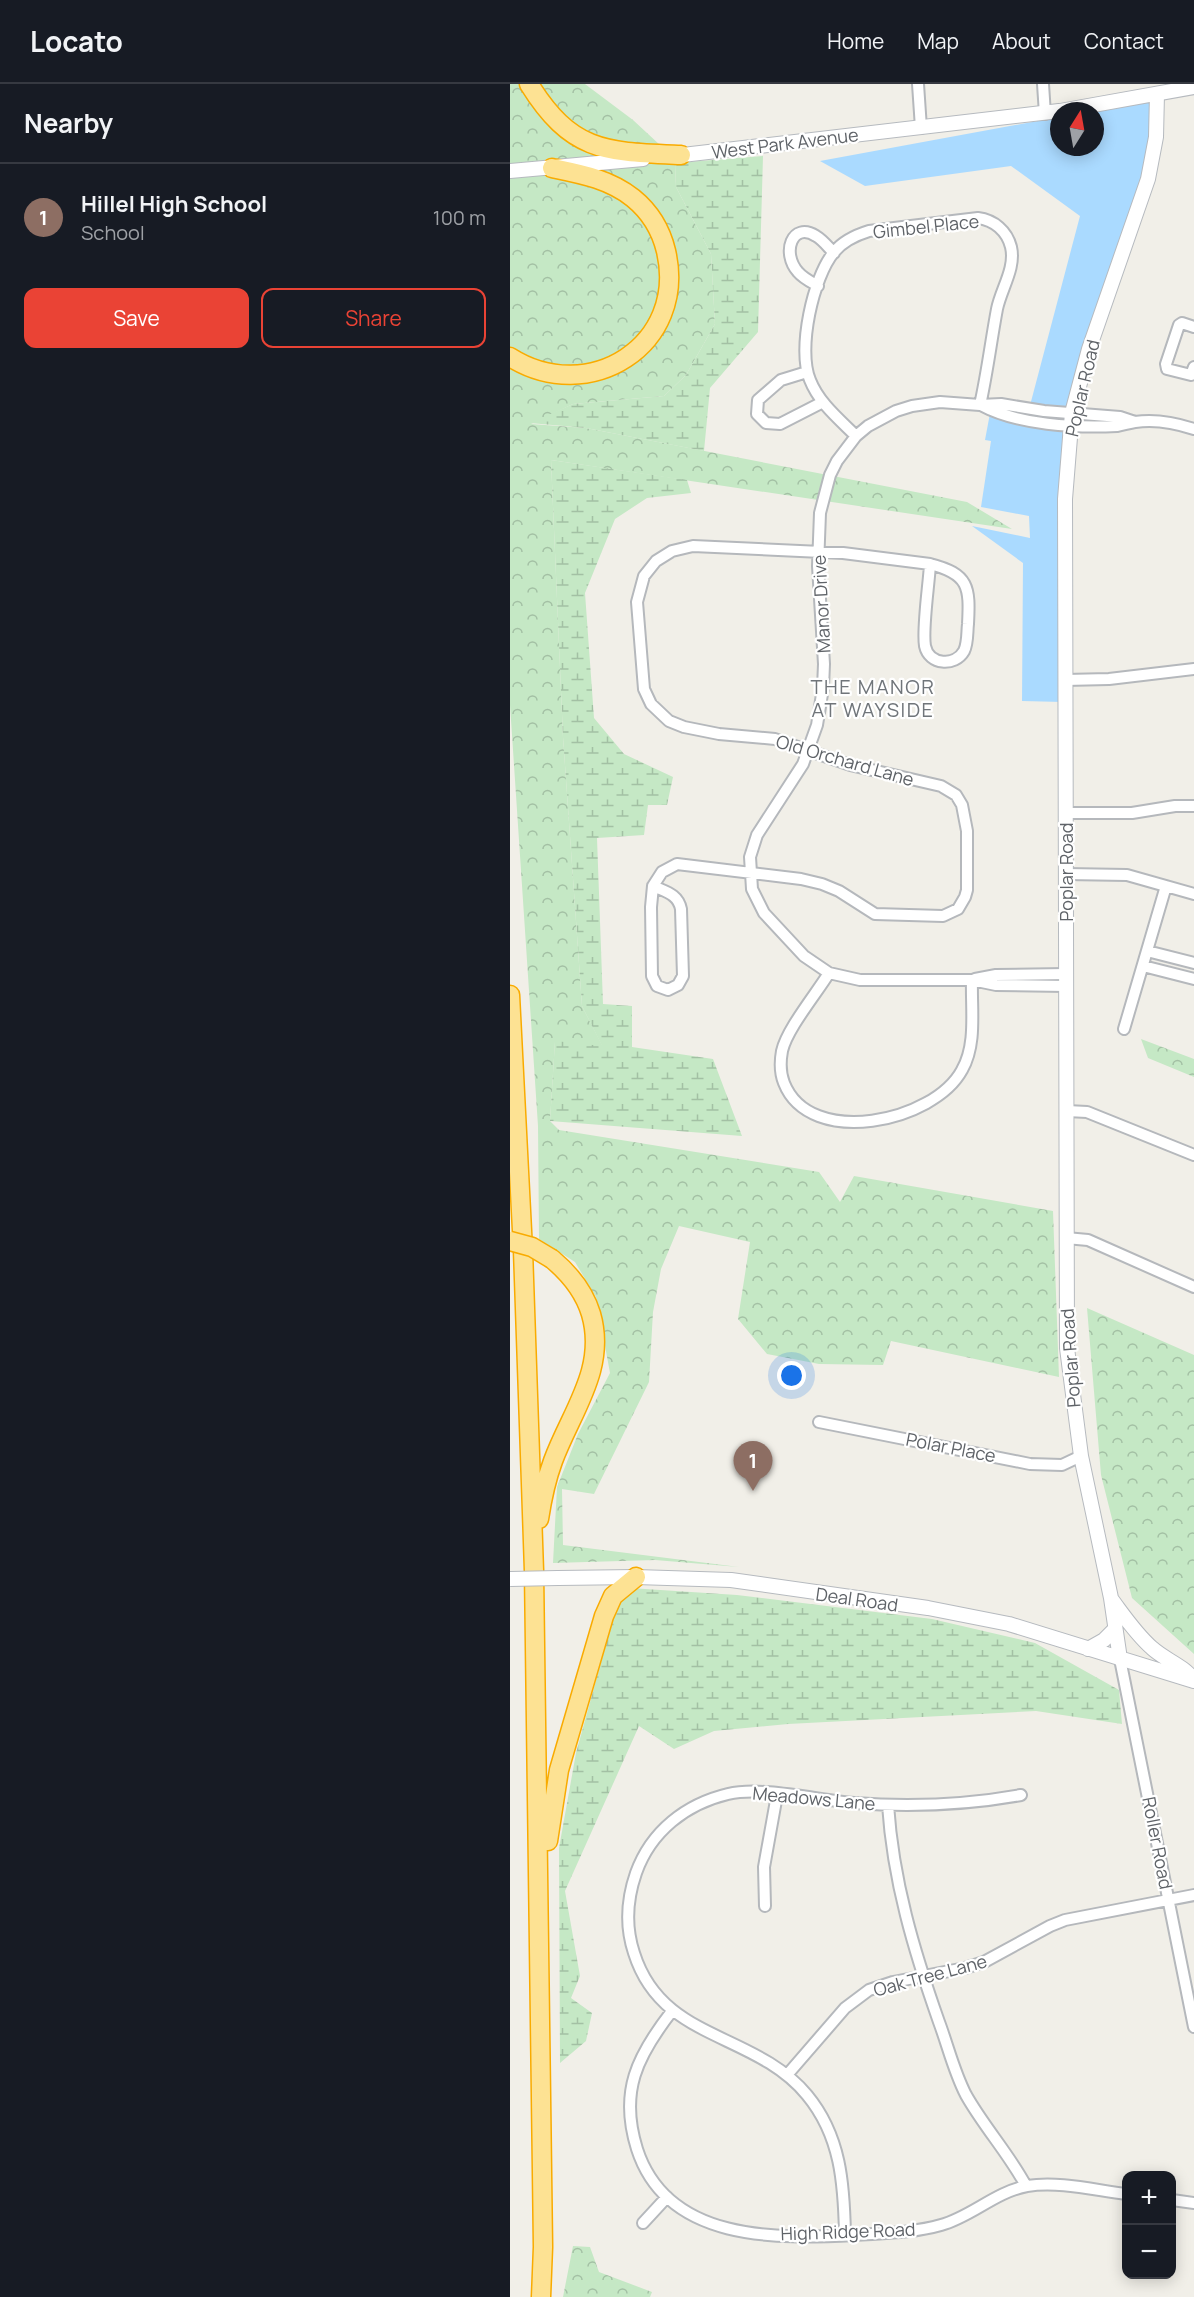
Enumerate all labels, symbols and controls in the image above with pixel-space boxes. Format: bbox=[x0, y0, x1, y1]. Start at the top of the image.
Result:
text: Locato bbox=[30, 22, 123, 60]
text: Home bbox=[827, 27, 884, 55]
text: Map bbox=[917, 27, 959, 55]
text: About bbox=[992, 27, 1051, 55]
text: Contact bbox=[1084, 27, 1164, 55]
north arrow bbox=[1050, 102, 1104, 156]
text: Nearby bbox=[24, 105, 113, 141]
street label: West Park Avenue bbox=[710, 122, 860, 164]
text: Hillel High School bbox=[81, 189, 267, 219]
text: 1 bbox=[39, 204, 48, 231]
text: 100 m bbox=[433, 204, 486, 231]
street label: Gimbel Place bbox=[872, 209, 980, 243]
text: School bbox=[81, 219, 145, 246]
button: Save bbox=[24, 288, 249, 348]
button: Share bbox=[261, 288, 486, 348]
street label: Poplar Road bbox=[1059, 337, 1105, 439]
street label: Manor Drive bbox=[806, 554, 836, 654]
district label: THE MANOR AT WAYSIDE bbox=[811, 673, 935, 723]
street label: Old Orchard Lane bbox=[773, 729, 917, 791]
street label: Poplar Road bbox=[1054, 822, 1078, 922]
street label: Poplar Road bbox=[1055, 1308, 1085, 1408]
your location bbox=[777, 1361, 806, 1390]
street label: Polar Place bbox=[904, 1427, 998, 1467]
pin: 1 bbox=[734, 1442, 772, 1491]
street label: Deal Road bbox=[814, 1581, 900, 1617]
street label: Meadows Lane bbox=[752, 1781, 876, 1815]
street label: Roller Road bbox=[1137, 1795, 1179, 1891]
street label: Oak Tree Lane bbox=[871, 1948, 989, 2002]
map controls bbox=[1122, 2171, 1176, 2279]
button: + bbox=[1122, 2171, 1176, 2225]
street label: High Ridge Road bbox=[780, 2217, 916, 2245]
button: − bbox=[1122, 2225, 1176, 2279]

